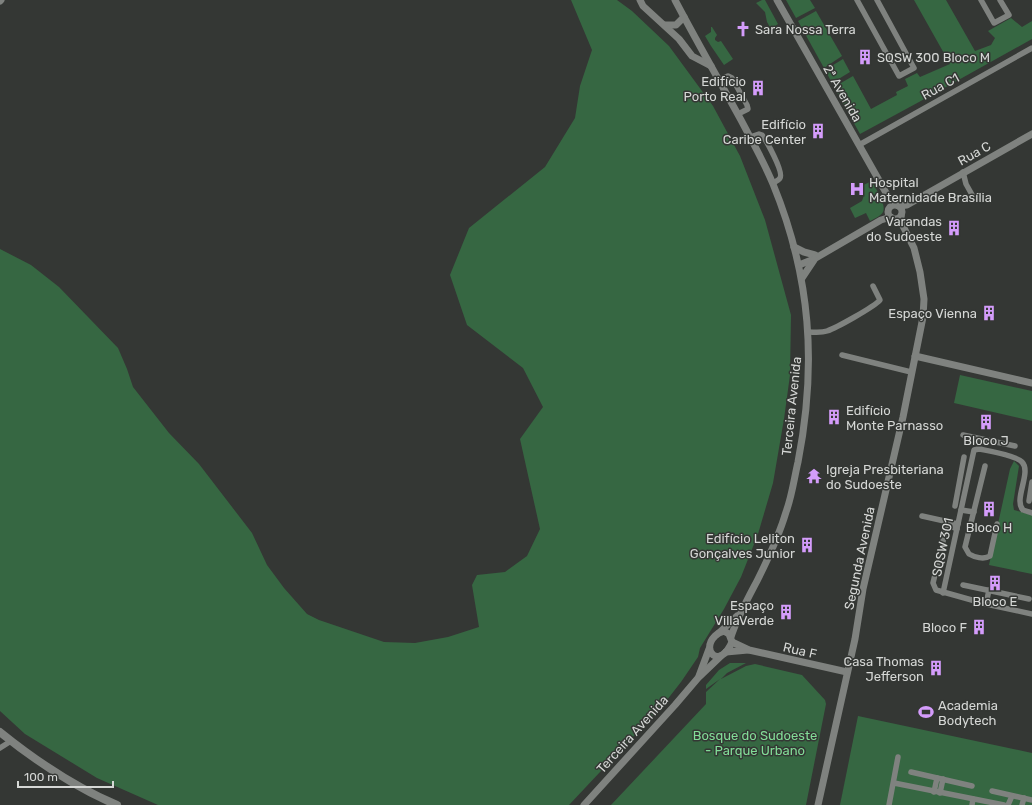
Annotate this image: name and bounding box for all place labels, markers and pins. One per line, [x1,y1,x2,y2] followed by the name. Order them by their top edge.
[734,20,752,38] church icon: Sara Nossa Terra
[755,22,856,37] place label: Sara Nossa Terra
[856,48,874,66] building icon: SQSW 300 Bloco M
[877,50,990,65] place label: SQSW 300 Bloco M
[684,74,746,104] place label: Edifício Porto Real
[749,79,767,97] building icon: Edifício Porto Real
[723,117,806,147] place label: Edifício Caribe Center
[809,122,827,140] building icon: Edifício Caribe Center
[869,175,992,205] place label: Hospital Maternidade Brasília
[848,180,866,198] hospital icon: Hospital Maternidade Brasília
[866,214,942,244] place label: Varandas do Sudoeste
[945,219,963,237] building icon: Varandas do Sudoeste
[980,304,998,322] building icon: Espaço Vienna
[888,306,977,321] place label: Espaço Vienna
[846,403,943,433] place label: Edifício Monte Parnasso
[825,408,843,426] building icon: Edifício Monte Parnasso
[977,413,995,431] building icon: Bloco J
[963,433,1009,448] place label: Bloco J
[826,462,944,492] place label: Igreja Presbiteriana do Sudoeste
[805,467,823,485] temple icon: Igreja Presbiteriana do Sudoeste
[980,500,998,518] building icon: Bloco H
[966,520,1012,535] place label: Bloco H
[690,531,795,561] place label: Edifício Leliton Gonçalves Junior
[798,536,816,554] building icon: Edifício Leliton Gonçalves Junior
[986,574,1004,592] building icon: Bloco E
[972,594,1018,609] place label: Bloco E
[715,598,774,628] place label: Espaço VillaVerde
[777,603,795,621] building icon: Espaço VillaVerde
[970,618,988,636] building icon: Bloco F
[922,620,967,635] place label: Bloco F
[843,654,924,684] place label: Casa Thomas Jefferson
[927,659,945,677] building icon: Casa Thomas Jefferson
[938,698,998,728] place label: Academia Bodytech
[917,703,935,721] sports icon: Academia Bodytech

